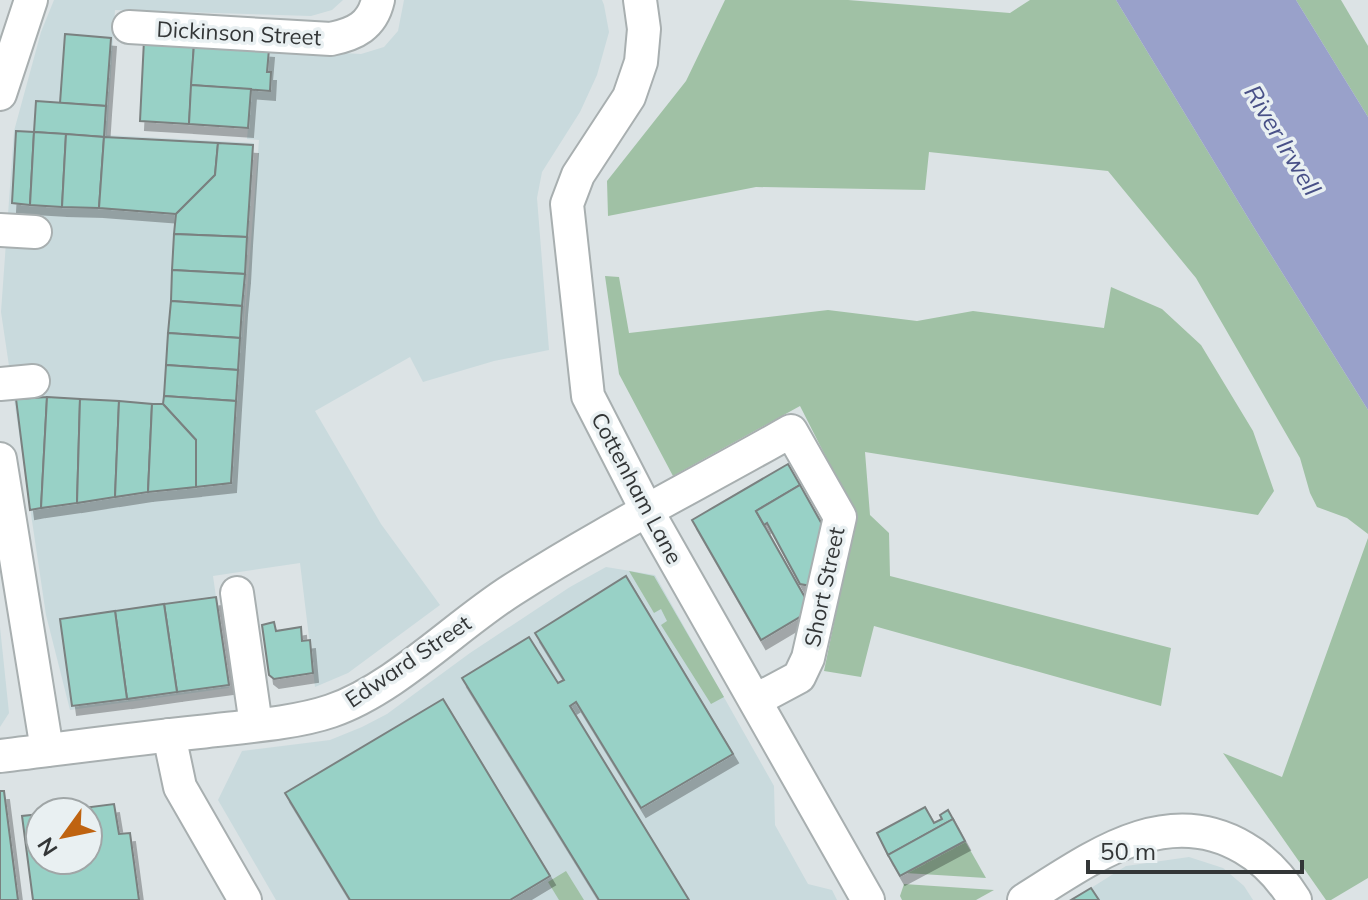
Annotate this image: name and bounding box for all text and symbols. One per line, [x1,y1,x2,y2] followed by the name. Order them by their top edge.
[156,15,322,51] street label: Dickinson Street
[1238,79,1328,201] water label: River Irwell
[585,407,689,569] street label: Cottenham Lane
[798,524,850,650] street label: Short Street
[340,608,476,713] street label: Edward Street
[24,796,104,876] north arrow
[1088,824,1302,874] scale bar
[31,832,63,861] text: N
[1100,836,1156,866] text: 50 m

